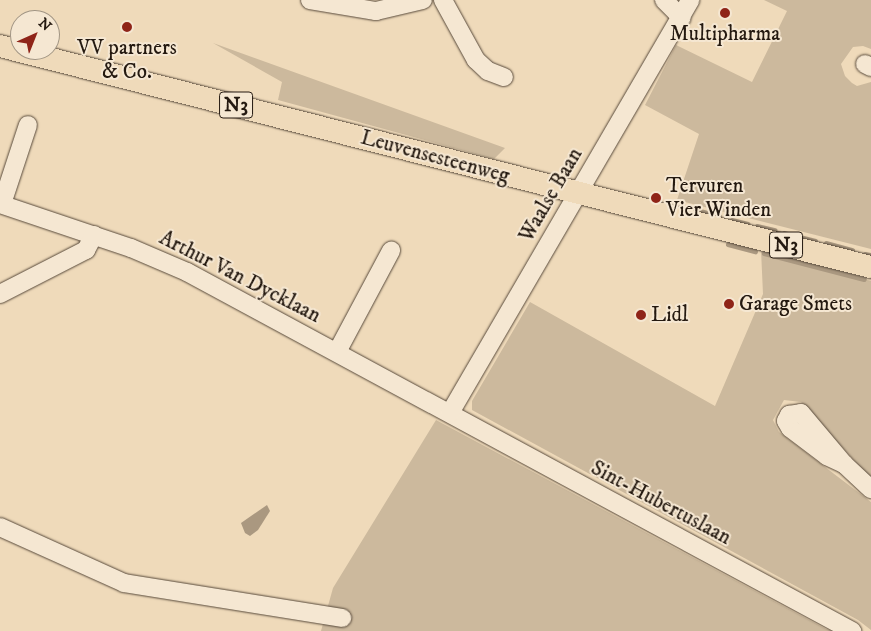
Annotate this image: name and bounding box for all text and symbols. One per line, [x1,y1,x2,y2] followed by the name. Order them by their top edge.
[719,7,731,19] marker: Multipharma
[10,10,60,60] north arrow
[34,14,55,35] text: N
[121,21,133,33] marker: VV partners & Co.
[670,21,780,47] place label: Multipharma
[77,35,177,85] place label: VV partners & Co.
[218,88,254,122] road number: N3
[358,125,512,189] street label: Leuvensesteenweg
[514,143,588,247] street label: Waalse Baan
[666,173,771,223] place label: Tervuren Vier Winden
[650,192,662,204] marker: Tervuren Vier Winden
[155,225,325,329] street label: Arthur Van Dycklaan
[768,228,804,262] road number: N3
[739,291,852,317] place label: Garage Smets
[723,298,735,310] marker: Garage Smets
[651,302,688,328] place label: Lidl
[635,309,647,321] marker: Lidl
[587,455,735,551] street label: Sint-Hubertuslaan

